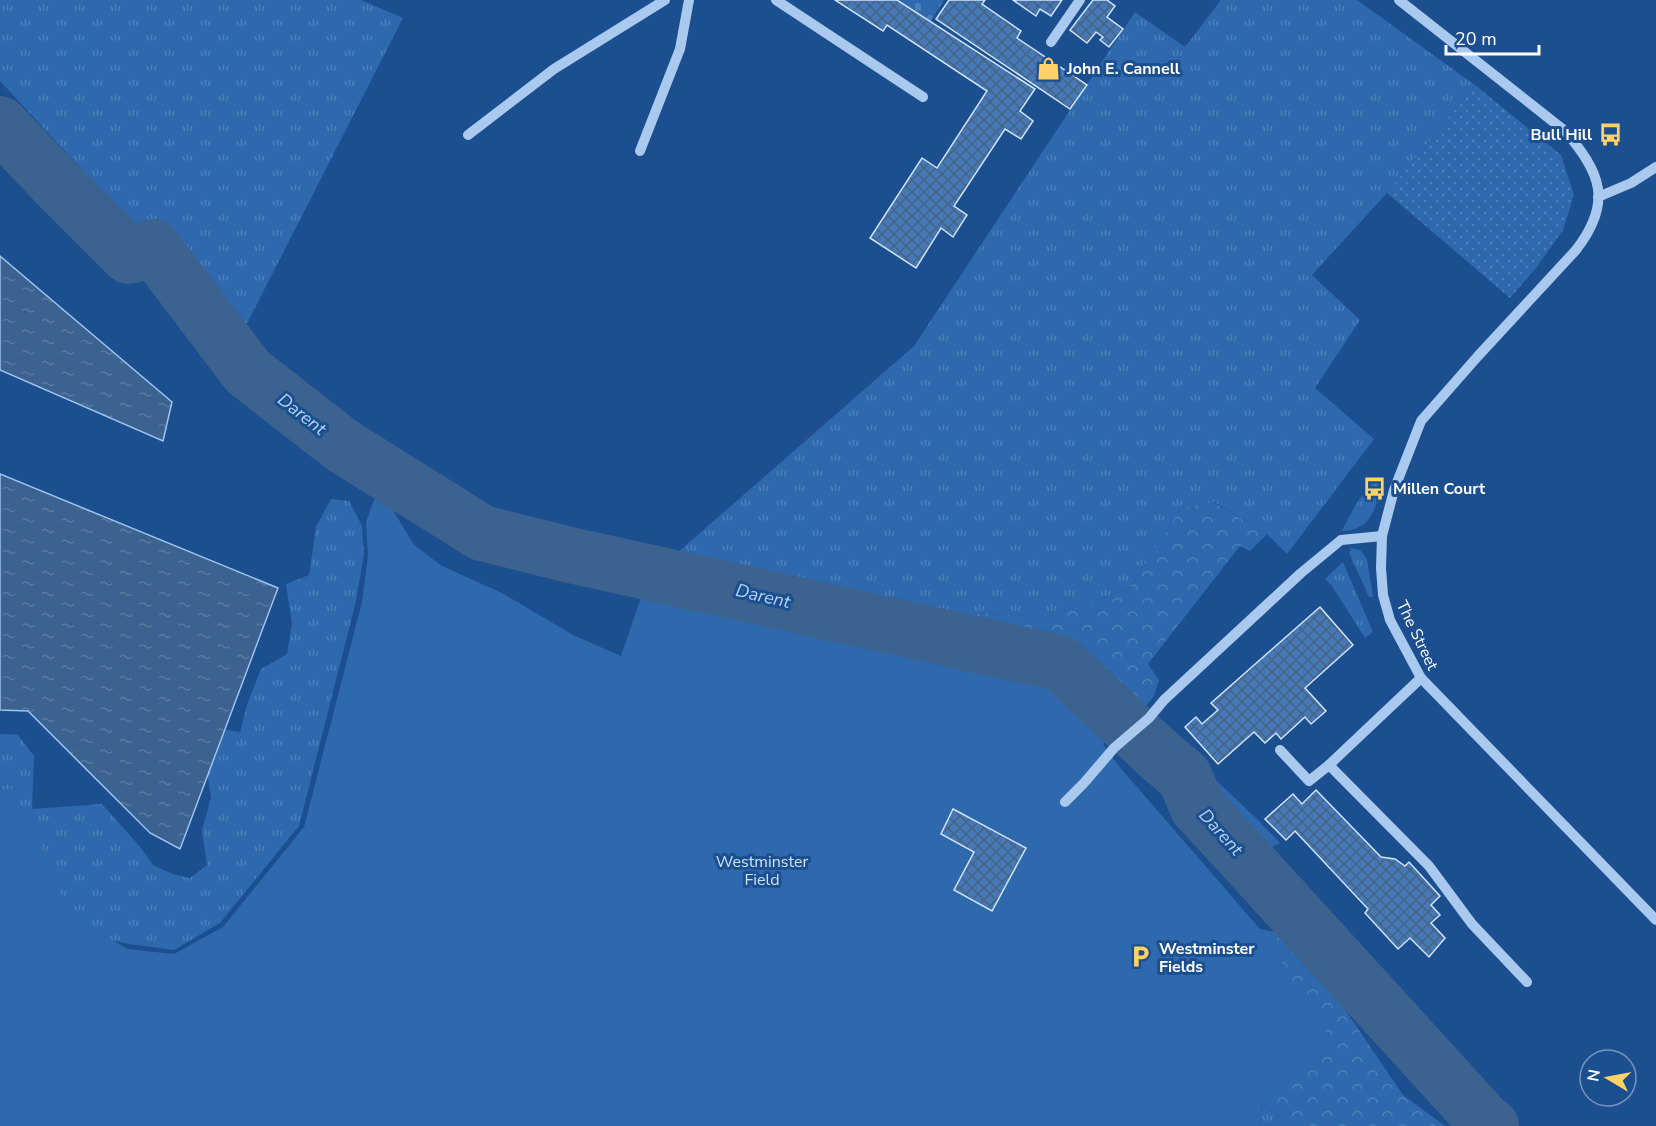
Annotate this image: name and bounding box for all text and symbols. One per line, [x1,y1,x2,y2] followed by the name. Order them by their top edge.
[1446,18,1539,56] scale bar
[1455,27,1497,51] text: 20 m
[1036,55,1062,81] shop icon: John E. Cannell
[1066,58,1180,80] place label: John E. Cannell
[1597,121,1623,147] bus stop icon: Bull Hill
[1531,124,1592,146] place label: Bull Hill
[273,388,332,441] water label: Darent
[1362,475,1388,501] bus stop icon: Millen Court
[1393,478,1486,500] place label: Millen Court
[733,578,793,614] water label: Darent
[1391,597,1444,674] street label: The Street
[1194,803,1249,861] water label: Darent
[716,851,808,891] park label: Westminster Field
[1159,938,1255,978] place label: Westminster Fields
[1128,944,1154,970] parking icon: Westminster Fields
[1578,1048,1638,1108] north arrow
[1582,1068,1606,1083] text: N

